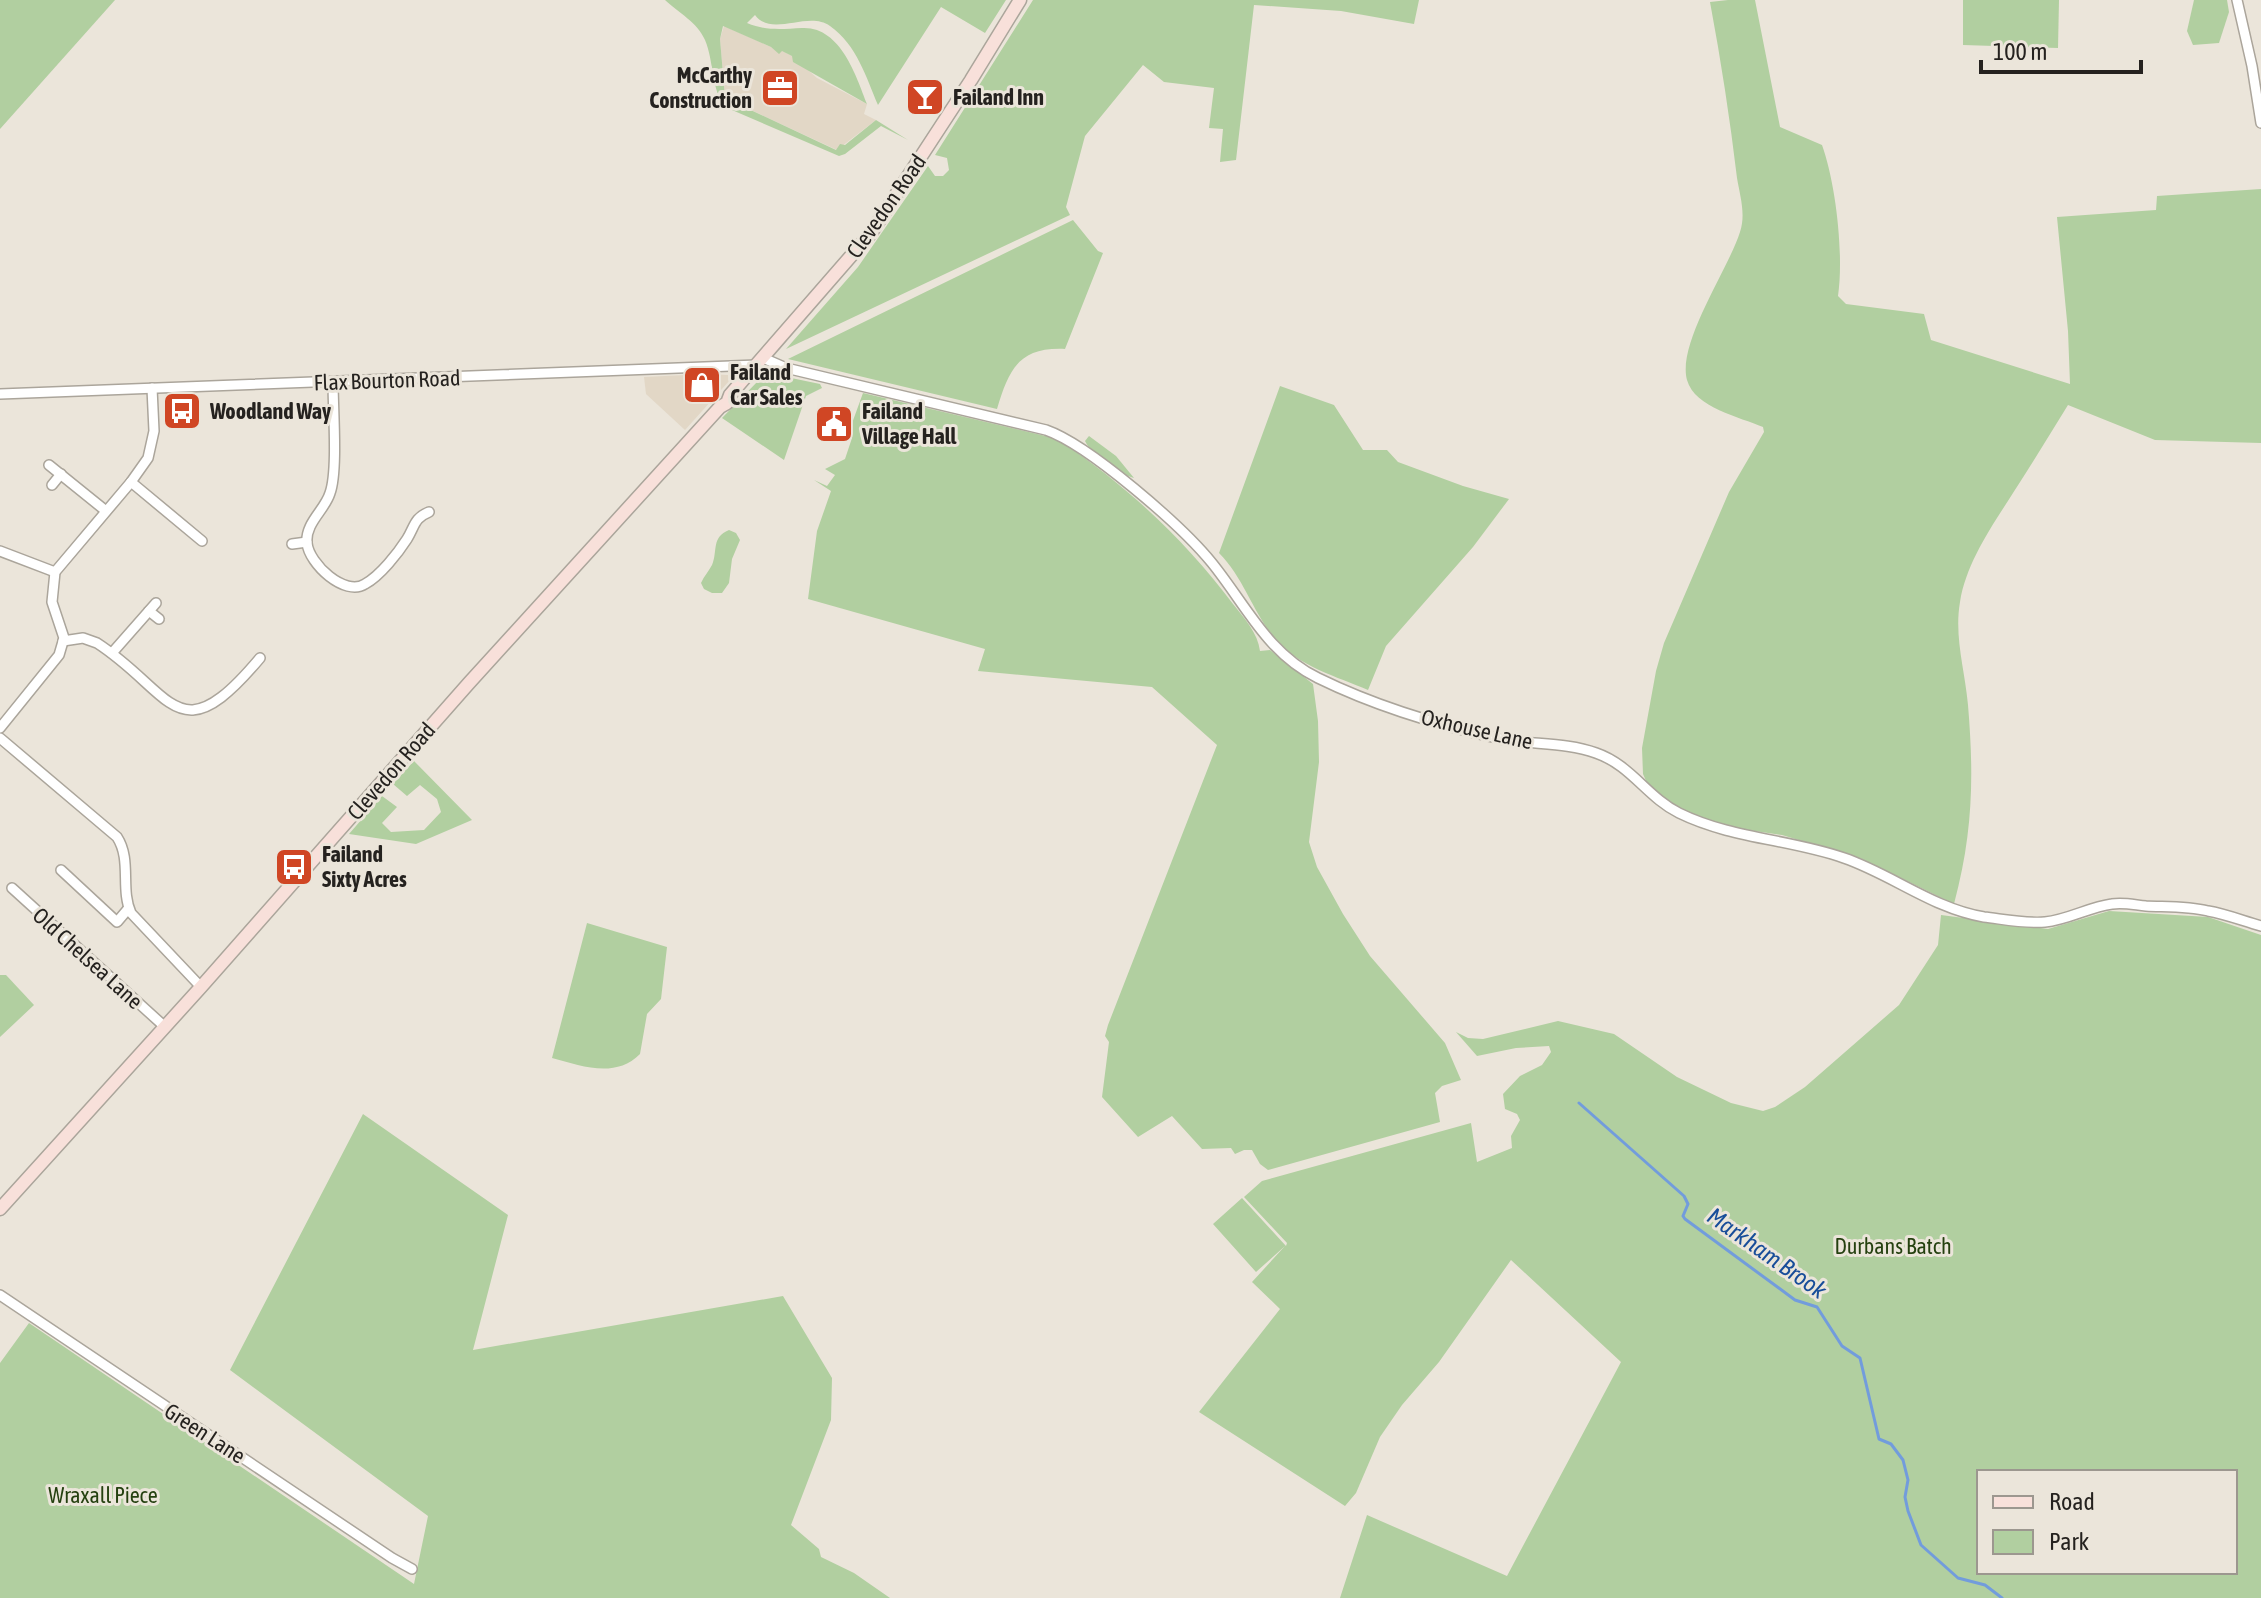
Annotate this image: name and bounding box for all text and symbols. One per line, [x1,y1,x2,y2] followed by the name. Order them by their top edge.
[1981,24,2141,74] scale bar
[1993,38,2047,65] text: 100 m
[649,62,752,113] place label: McCarthy Construction
[759,67,801,109] office icon: McCarthy Construction
[904,76,946,118] bar icon: Failand Inn
[953,84,1044,110] place label: Failand Inn
[841,149,931,263] street label: Clevedon Road
[730,359,803,410] place label: Failand Car Sales
[313,364,461,396] street label: Flax Bourton Road
[681,364,723,406] shop icon: Failand Car Sales
[161,390,203,432] bus stop icon: Woodland Way
[209,398,331,424] place label: Woodland Way
[861,398,958,449] place label: Failand Village Hall
[813,403,855,445] public building icon: Failand Village Hall
[1419,704,1535,754] street label: Oxhouse Lane
[342,717,440,825] street label: Clevedon Road
[322,841,407,892] place label: Failand Sixty Acres
[273,846,315,888] bus stop icon: Failand Sixty Acres
[28,902,148,1014] street label: Old Chelsea Lane
[1702,1202,1832,1304] water label: Markham Brook
[1834,1233,1952,1259] park label: Durbans Batch
[160,1397,250,1469] street label: Green Lane
[1977,1470,2237,1574] legend
[48,1482,158,1508] park label: Wraxall Piece
[2049,1488,2095,1515] text: Road
[2049,1528,2090,1555] text: Park

